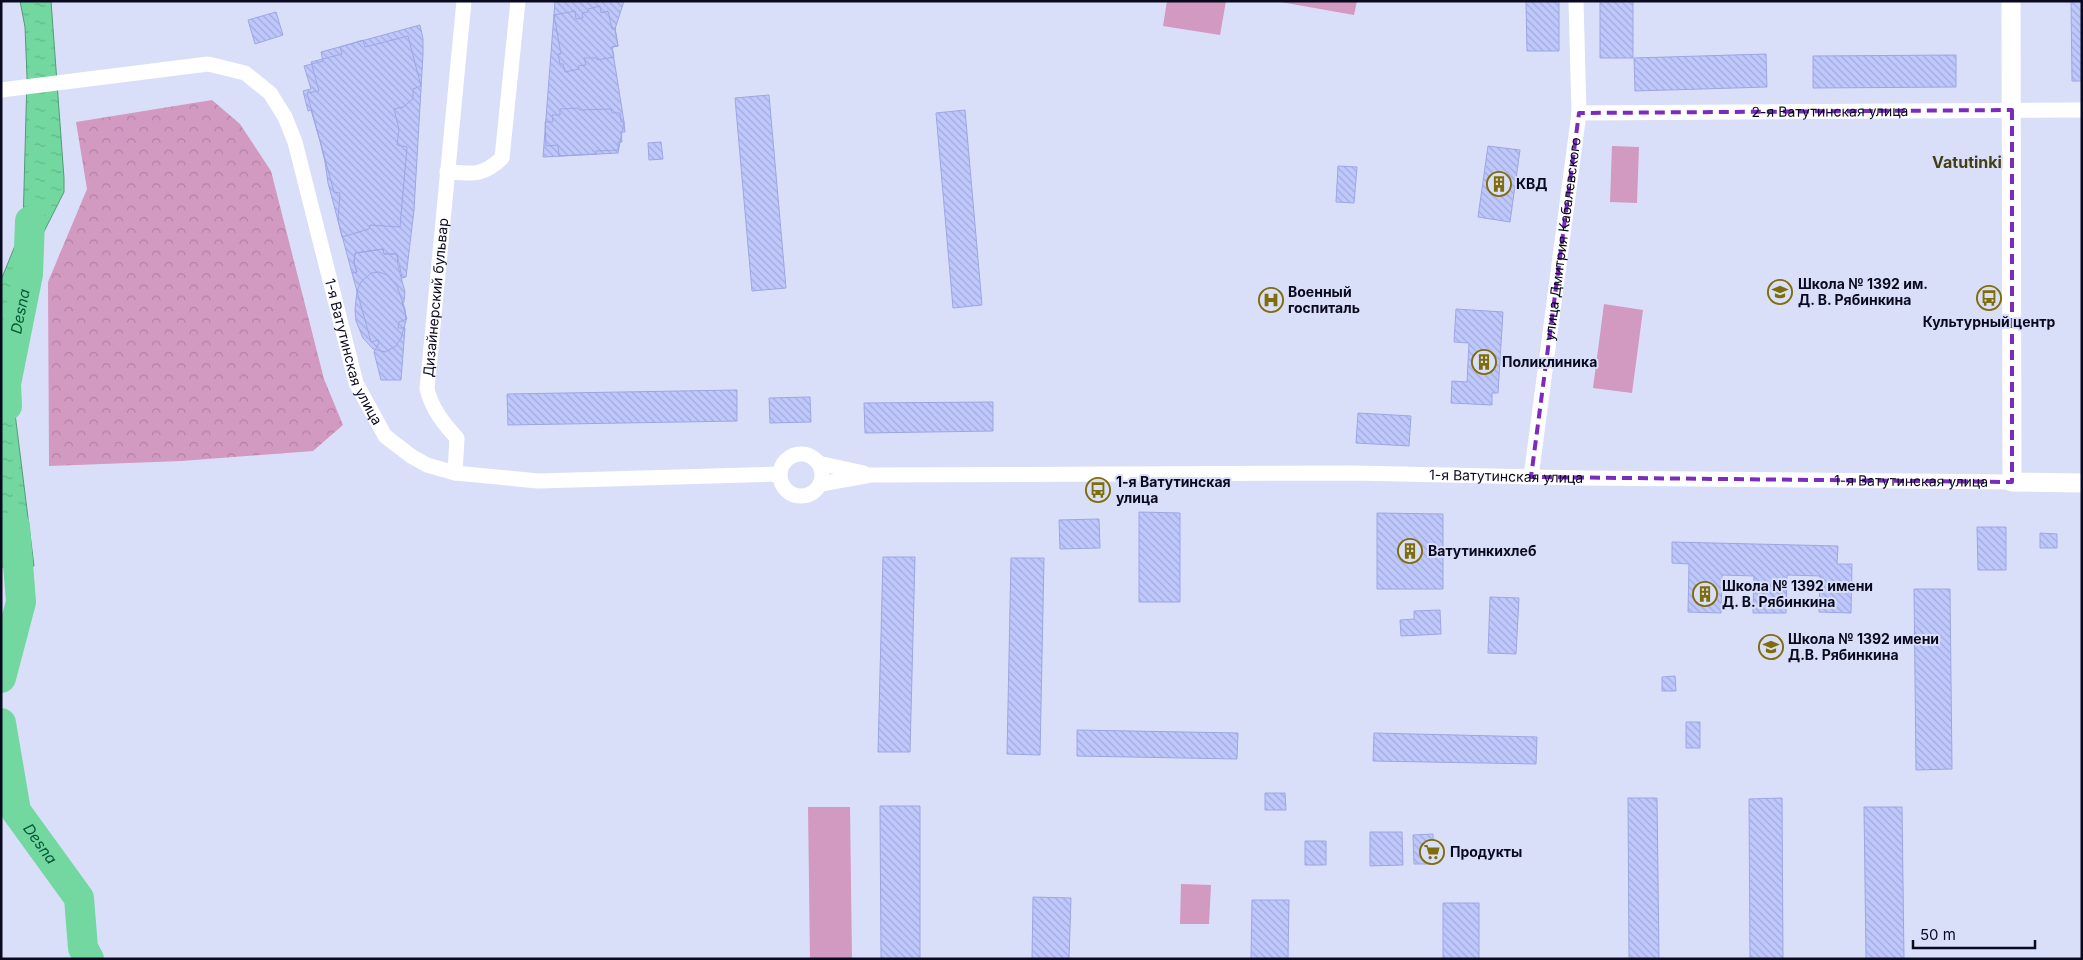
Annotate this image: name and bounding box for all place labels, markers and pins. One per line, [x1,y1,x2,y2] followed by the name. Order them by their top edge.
[1486,171,1512,197] building icon: КВД
[1516,175,1548,192] place label: КВД
[1798,275,1928,308] place label: Школа № 1392 им. Д. В. Рябинкина
[1767,279,1793,305] school or university icon: Школа № 1392 им. Д. В. Рябинкина
[1288,283,1360,316] place label: Военный госпиталь
[1976,285,2002,311] bus stop icon: Культурный центр
[1258,287,1284,313] hospital icon: Военный госпиталь
[1923,313,2055,330] place label: Культурный центр
[1471,349,1497,375] building icon: Поликлиника
[1502,353,1597,370] place label: Поликлиника
[1116,473,1231,506] place label: 1-я Ватутинская улица
[1085,477,1111,503] bus stop icon: 1-я Ватутинская улица
[1397,538,1423,564] building icon: Ватутинкихлеб
[1428,542,1536,559] place label: Ватутинкихлеб
[1722,577,1873,610] place label: Школа № 1392 имени Д. В. Рябинкина
[1692,581,1718,607] building icon: Школа № 1392 имени Д. В. Рябинкина
[1788,630,1939,663] place label: Школа № 1392 имени Д.В. Рябинкина
[1758,634,1784,660] school or university icon: Школа № 1392 имени Д.В. Рябинкина
[1419,839,1445,865] supermarket icon: Продукты
[1450,843,1522,860] place label: Продукты

